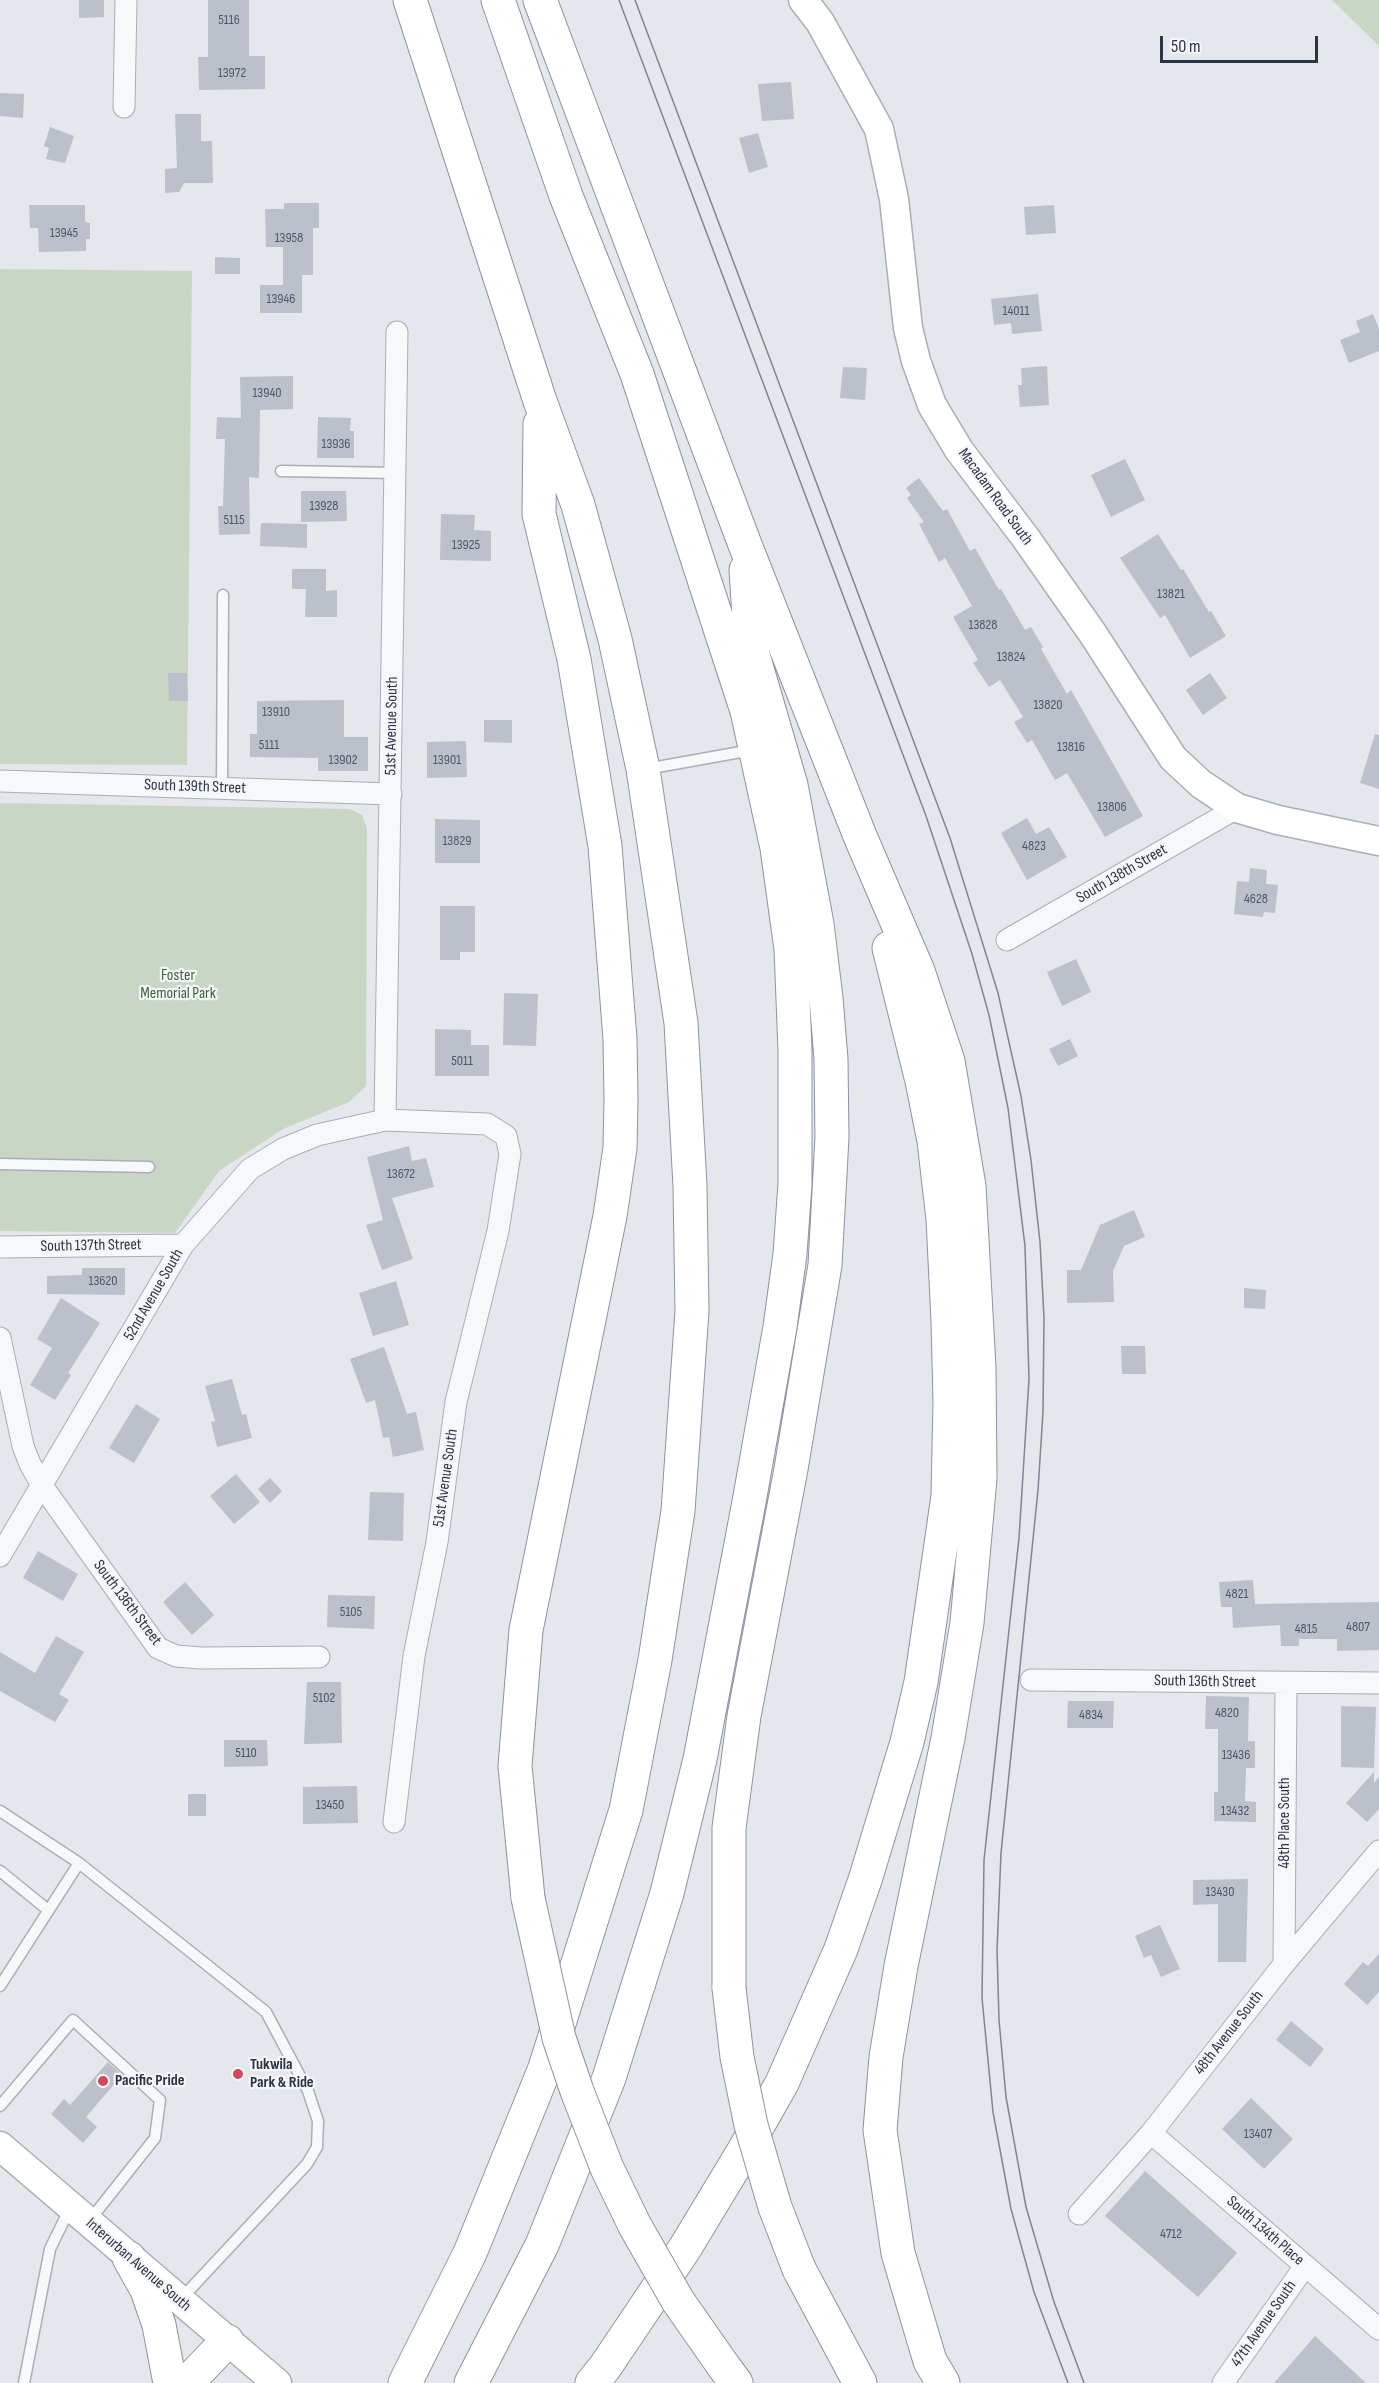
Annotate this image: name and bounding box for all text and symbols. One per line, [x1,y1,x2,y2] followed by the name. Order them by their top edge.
[218,12,240,28] house number: 5116
[1163,24,1320,62] scale bar
[1171,36,1201,57] text: 50 m
[218,65,246,81] house number: 13972
[50,225,78,241] house number: 13945
[275,230,303,246] house number: 13958
[267,291,295,307] house number: 13946
[1003,303,1029,319] house number: 14011
[252,385,282,401] house number: 13940
[322,436,350,452] house number: 13936
[954,445,1036,549] street label: Macadam Road South
[310,498,338,514] house number: 13928
[223,512,245,528] house number: 5115
[452,537,480,553] house number: 13925
[1157,586,1185,602] house number: 13821
[969,617,997,633] house number: 13828
[997,649,1025,665] house number: 13824
[382,676,402,776] street label: 51st Avenue South
[1033,697,1063,713] house number: 13820
[262,704,290,720] house number: 13910
[259,737,279,753] house number: 5111
[1057,739,1085,755] house number: 13816
[329,752,357,768] house number: 13902
[433,752,461,768] house number: 13901
[144,776,246,798] street label: South 139th Street
[1097,799,1127,815] house number: 13806
[442,833,472,849] house number: 13829
[1022,838,1046,854] house number: 4823
[1073,840,1171,908] street label: South 138th Street
[1244,891,1268,907] house number: 4628
[140,966,216,1004] park label: Foster Memorial Park
[451,1053,473,1069] house number: 5011
[387,1166,415,1182] house number: 13672
[40,1236,142,1256] street label: South 137th Street
[120,1246,188,1344] street label: 52nd Avenue South
[88,1273,118,1289] house number: 13620
[430,1428,462,1528] street label: 51st Avenue South
[89,1557,165,1649] street label: South 136th Street
[1226,1586,1248,1602] house number: 4821
[340,1604,362,1620] house number: 5105
[1346,1619,1370,1635] house number: 4807
[1295,1621,1317,1637] house number: 4815
[1154,1672,1256,1692] street label: South 136th Street
[313,1690,335,1706] house number: 5102
[1215,1705,1239,1721] house number: 4820
[1079,1707,1103,1723] house number: 4834
[235,1745,257,1761] house number: 5110
[1222,1747,1250,1763] house number: 13436
[1275,1777,1295,1869] street label: 48th Place South
[316,1797,344,1813] house number: 13450
[1221,1803,1249,1819] house number: 13432
[1206,1884,1234,1900] house number: 13430
[1190,1987,1268,2079] street label: 48th Avenue South
[250,2055,314,2093] place label: Tukwila Park & Ride
[231,2067,245,2081] marker: Tukwila Park & Ride
[115,2071,185,2091] place label: Pacific Pride
[96,2074,110,2088] marker: Pacific Pride
[1244,2126,1272,2142] house number: 13407
[1222,2192,1308,2270] street label: South 134th Place
[82,2214,194,2316] street label: Interurban Avenue South
[1160,2226,1182,2242] house number: 4712
[1227,2277,1301,2371] street label: 47th Avenue South

